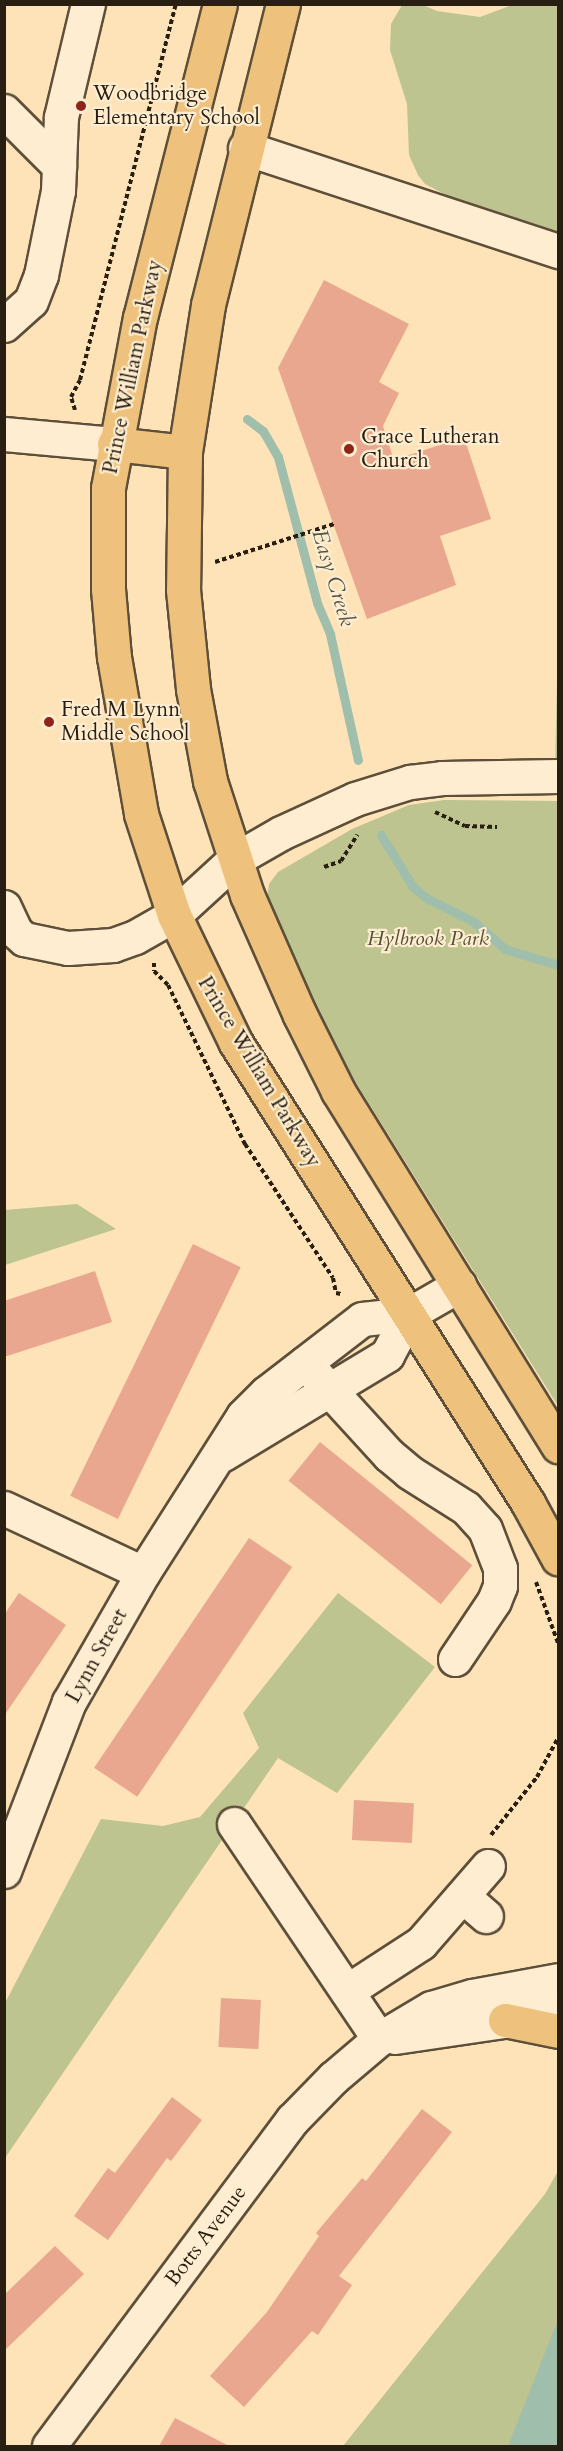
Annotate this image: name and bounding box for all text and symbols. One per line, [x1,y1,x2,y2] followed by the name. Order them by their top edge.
[93,81,260,131] place label: Woodbridge Elementary School
[74,99,88,113] marker: Woodbridge Elementary School
[98,258,168,476] street label: Prince William Parkway
[361,424,500,474] place label: Grace Lutheran Church
[342,442,356,456] marker: Grace Lutheran Church
[306,526,360,630] water label: Easy Creek
[61,697,189,747] place label: Fred M Lynn Middle School
[42,715,56,729] marker: Fred M Lynn Middle School
[367,926,489,952] park label: Hylbrook Park
[192,972,326,1172] street label: Prince William Parkway
[61,1604,133,1708] street label: Lynn Street
[160,2181,252,2291] street label: Botts Avenue

